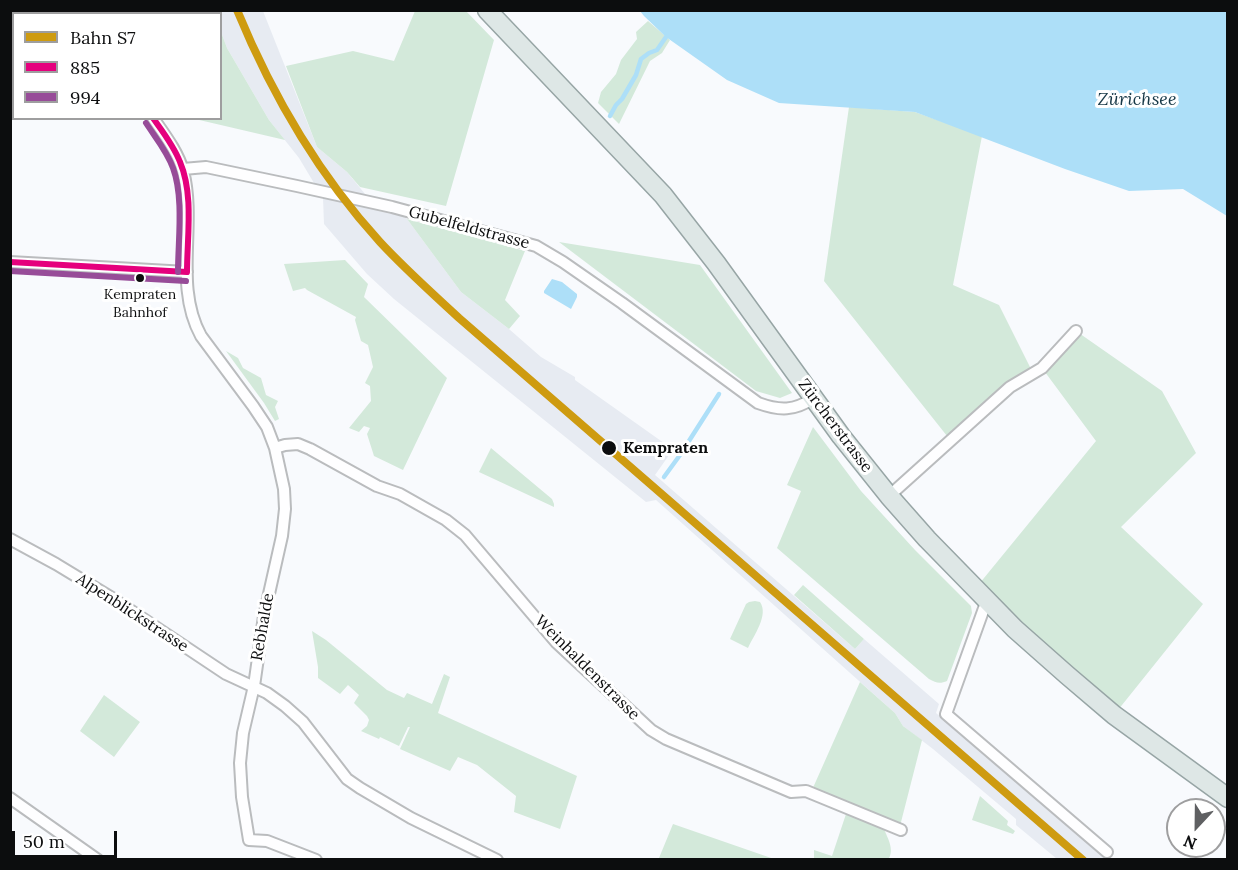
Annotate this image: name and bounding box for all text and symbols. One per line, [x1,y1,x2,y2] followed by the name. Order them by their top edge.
[12,12,222,120] legend
[70,26,135,49] text: Bahn S7
[70,56,100,79] text: 885
[70,86,101,109] text: 994
[1097,89,1177,111] water label: Zürichsee
[407,203,531,253] street label: Gubelfeldstrasse
[134,272,146,284] marker: Kempraten Bahnhof
[104,287,176,320] place label: Kempraten Bahnhof
[794,376,876,476] street label: Zürcherstrasse
[623,438,708,458] place label: Kempraten
[600,439,618,457] marker: Kempraten
[72,570,192,656] street label: Alpenblickstrasse
[248,592,278,662] street label: Rebhalde
[531,612,643,724] street label: Weinhaldenstrasse
[1166,798,1226,858] north arrow
[15,819,120,857] scale bar
[23,830,65,853] text: 50 m
[1181,831,1199,854] text: N

